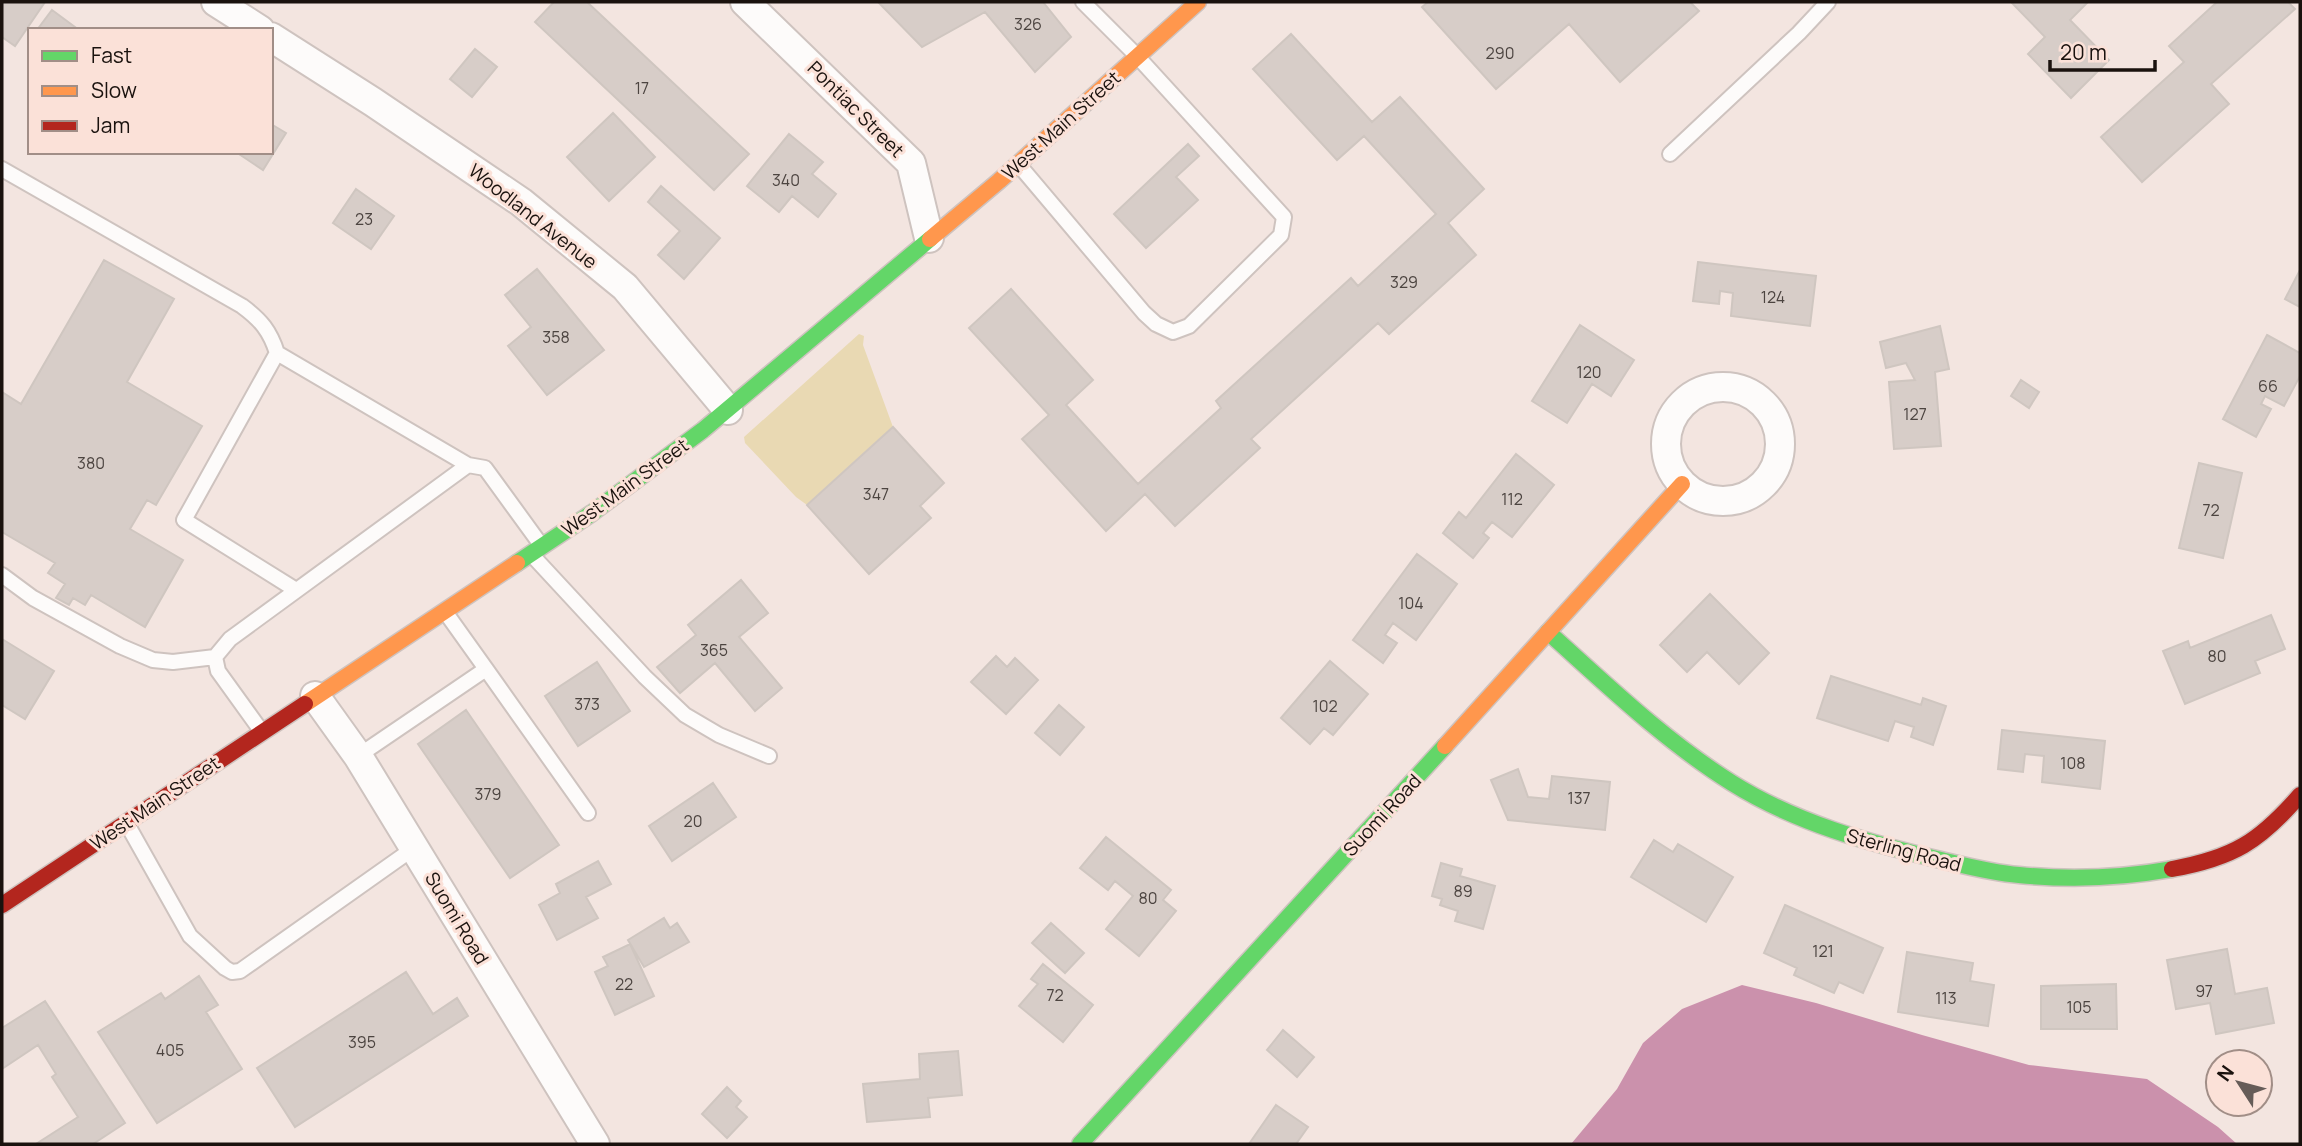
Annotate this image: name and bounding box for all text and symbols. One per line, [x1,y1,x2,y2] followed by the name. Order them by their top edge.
[1014,13,1042,35] house number: 326
[28,28,273,154] legend
[2050,28,2155,72] scale bar
[2060,38,2107,66] text: 20 m
[91,41,132,69] text: Fast
[1486,42,1514,64] house number: 290
[802,55,910,163] street label: Pontiac Street
[996,65,1126,185] street label: West Main Street
[91,76,137,104] text: Slow
[635,77,649,99] house number: 17
[91,111,130,139] text: Jam
[463,158,603,274] street label: Woodland Avenue
[772,169,800,191] house number: 340
[355,208,373,230] house number: 23
[1390,271,1418,293] house number: 329
[1761,286,1785,308] house number: 124
[542,326,570,348] house number: 358
[1576,361,1602,383] house number: 120
[2258,375,2278,397] house number: 66
[1903,403,1927,425] house number: 127
[556,432,694,542] street label: West Main Street
[77,452,105,474] house number: 380
[863,483,889,505] house number: 347
[1501,488,1523,510] house number: 112
[2202,499,2220,521] house number: 72
[1398,592,1424,614] house number: 104
[700,639,728,661] house number: 365
[2207,645,2227,667] house number: 80
[574,693,600,715] house number: 373
[1312,695,1338,717] house number: 102
[85,750,225,856] street label: West Main Street
[2060,752,2086,774] house number: 108
[1337,768,1427,862] street label: Suomi Road
[475,783,501,805] house number: 379
[1567,787,1591,809] house number: 137
[684,810,702,832] house number: 20
[1844,822,1964,878] street label: Sterling Road
[419,867,495,969] street label: Suomi Road
[1453,880,1473,902] house number: 89
[1138,887,1158,909] house number: 80
[1812,940,1834,962] house number: 121
[615,973,633,995] house number: 22
[2195,980,2213,1002] house number: 97
[1046,984,1064,1006] house number: 72
[1935,987,1957,1009] house number: 113
[2066,996,2092,1018] house number: 105
[348,1031,376,1053] house number: 395
[156,1039,184,1061] house number: 405
[2204,1048,2274,1118] north arrow
[2211,1060,2240,1086] text: N

